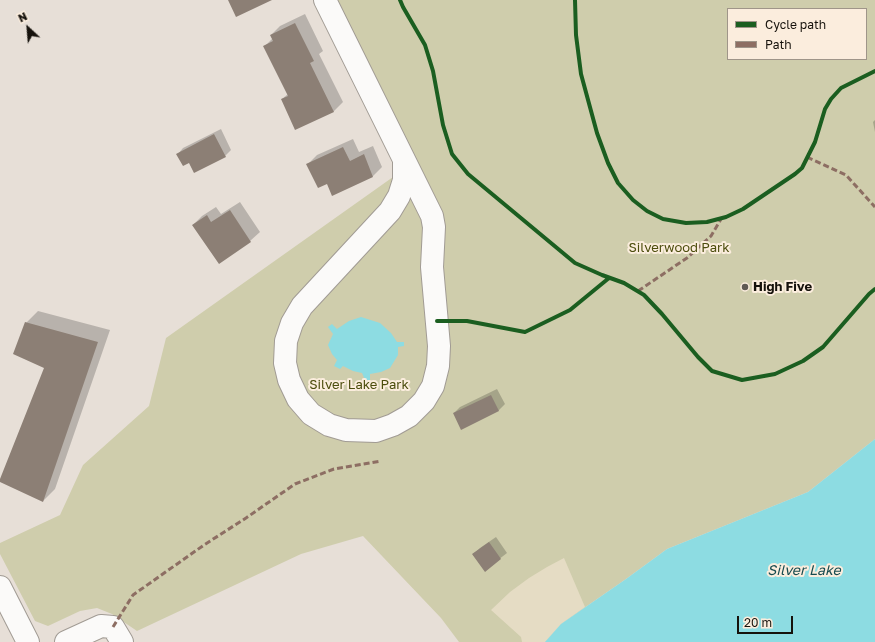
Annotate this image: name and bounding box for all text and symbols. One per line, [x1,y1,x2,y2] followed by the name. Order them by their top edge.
[8,8,48,48] north arrow
[727,8,867,60] legend
[16,9,29,24] text: N
[765,17,826,32] text: Cycle path
[765,37,792,52] text: Path
[629,240,729,256] park label: Silverwood Park
[753,279,812,295] place label: High Five
[740,282,750,292] marker: High Five
[309,377,409,393] park label: Silver Lake Park
[767,563,841,579] water label: Silver Lake
[739,608,795,634] scale bar
[744,615,772,630] text: 20 m

